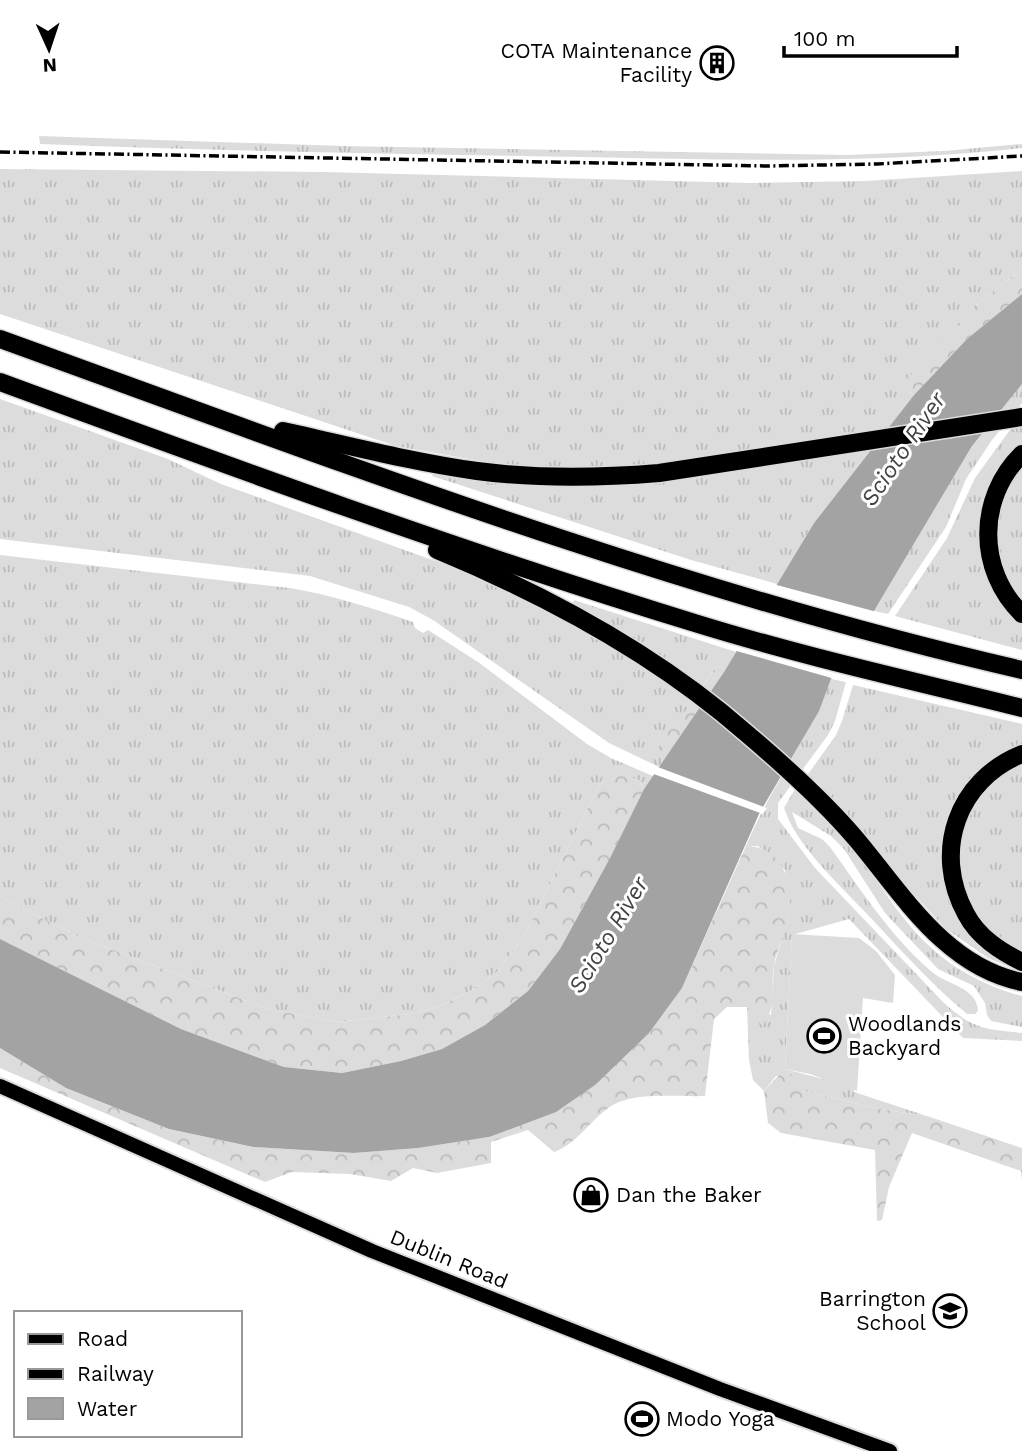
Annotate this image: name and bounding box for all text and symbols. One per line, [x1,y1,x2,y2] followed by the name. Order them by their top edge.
[14,14,84,84] north arrow
[784,14,957,58] scale bar
[794,26,856,51] text: 100 m
[501,38,692,87] place label: COTA Maintenance Facility
[698,44,736,82] building icon: COTA Maintenance Facility
[42,54,58,77] text: N
[856,386,952,511] water label: Scioto River
[563,871,654,998] water label: Scioto River
[848,1011,961,1060] place label: Woodlands Backyard
[805,1017,843,1055] sports icon: Woodlands Backyard
[572,1176,610,1214] shop icon: Dan the Baker
[616,1182,762,1207] place label: Dan the Baker
[387,1224,512,1293] street label: Dublin Road
[819,1286,927,1335] place label: Barrington School
[931,1292,969,1330] school or university icon: Barrington School
[14,1311,242,1437] legend
[77,1326,128,1351] text: Road
[77,1361,154,1386] text: Railway
[77,1396,138,1421] text: Water
[623,1400,661,1438] sports icon: Modo Yoga
[666,1406,775,1431] place label: Modo Yoga

